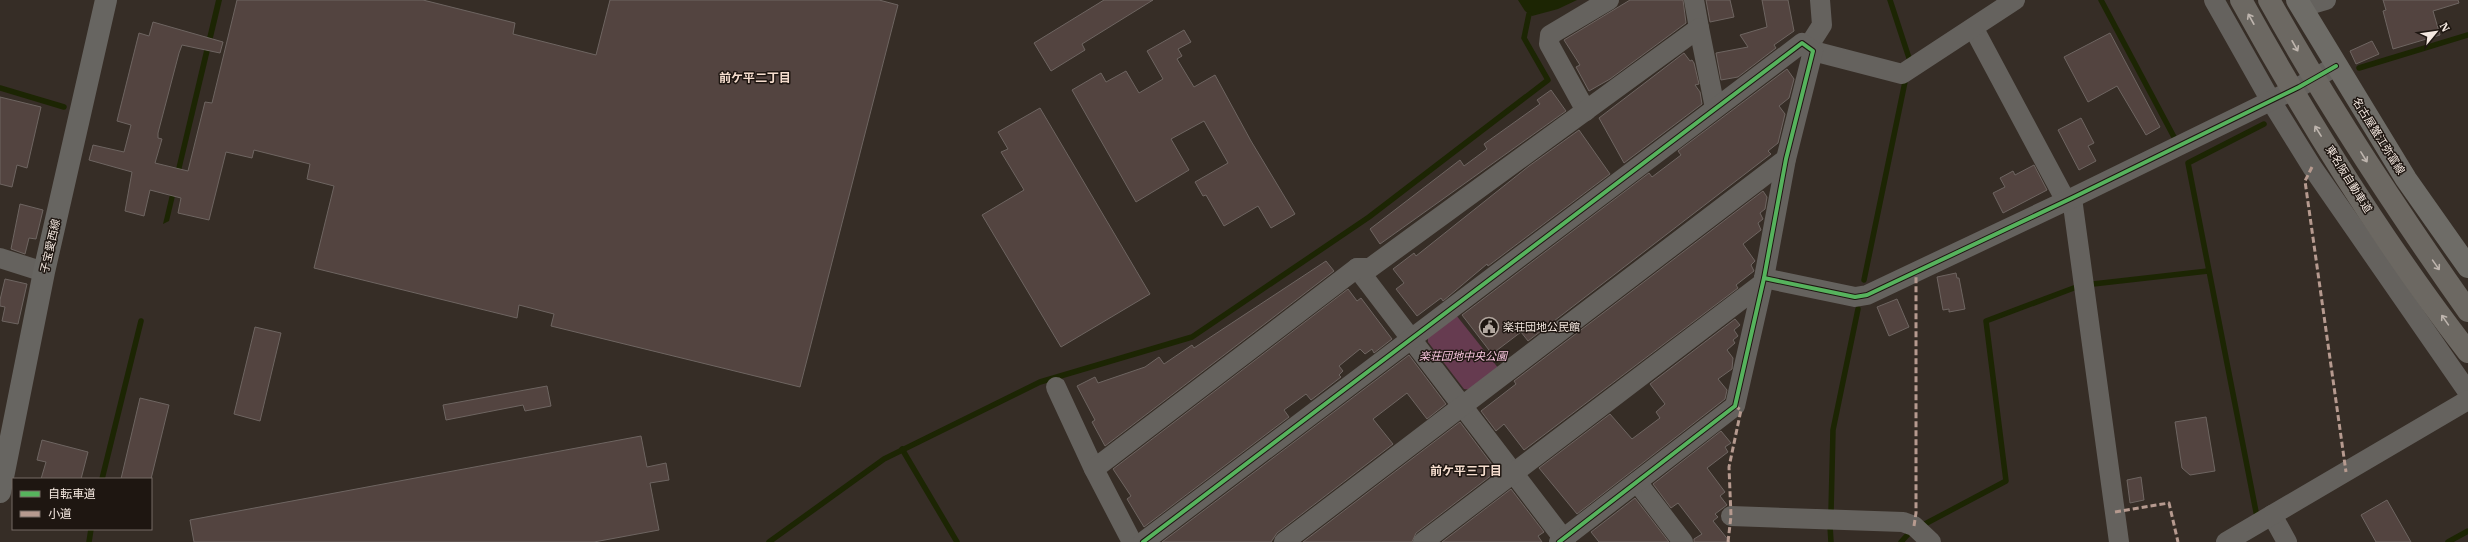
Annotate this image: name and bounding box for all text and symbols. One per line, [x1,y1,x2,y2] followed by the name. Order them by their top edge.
[2416,12,2456,52] north arrow
[2247,13,2255,25] one-way arrow
[2437,20,2453,35] text: N
[2292,40,2299,52] one-way arrow
[719,70,791,85] district label: 前ケ平二丁目
[2350,95,2408,177] street label: 名古屋蟹江弥富線
[2314,125,2322,137] one-way arrow
[2323,143,2375,215] street label: 東名阪自動車道
[2360,151,2368,163] one-way arrow
[37,218,63,274] street label: 子宝愛西線
[2432,259,2440,270] one-way arrow
[2441,315,2449,326] one-way arrow
[1478,316,1500,338] public building icon: 楽荘団地公民館
[1503,320,1580,334] place label: 楽荘団地公民館
[1419,349,1509,363] park label: 楽荘団地中央公園
[1430,463,1502,478] district label: 前ケ平三丁目
[12,478,152,530] legend
[48,486,96,501] text: 自転車道
[48,506,72,521] text: 小道

